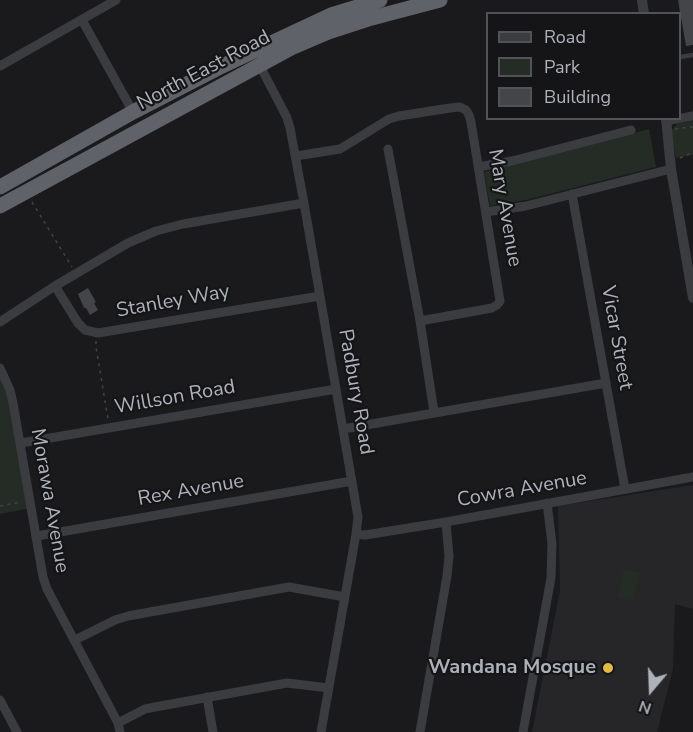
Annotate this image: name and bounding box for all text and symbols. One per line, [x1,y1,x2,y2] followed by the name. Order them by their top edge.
[486,12,681,120] legend
[544,25,586,49] text: Road
[133,26,275,116] street label: North East Road
[544,55,580,79] text: Park
[544,85,611,109] text: Building
[482,147,526,269] street label: Mary Avenue
[114,280,232,324] street label: Stanley Way
[595,284,637,392] street label: Vicar Street
[332,327,378,457] street label: Padbury Road
[113,376,237,420] street label: Willson Road
[24,427,74,575] street label: Morawa Avenue
[455,467,589,513] street label: Cowra Avenue
[136,470,246,512] street label: Rex Avenue
[428,656,596,680] place label: Wandana Mosque
[621,660,681,720] north arrow
[601,661,615,675] marker: Wandana Mosque
[636,695,654,719] text: N

